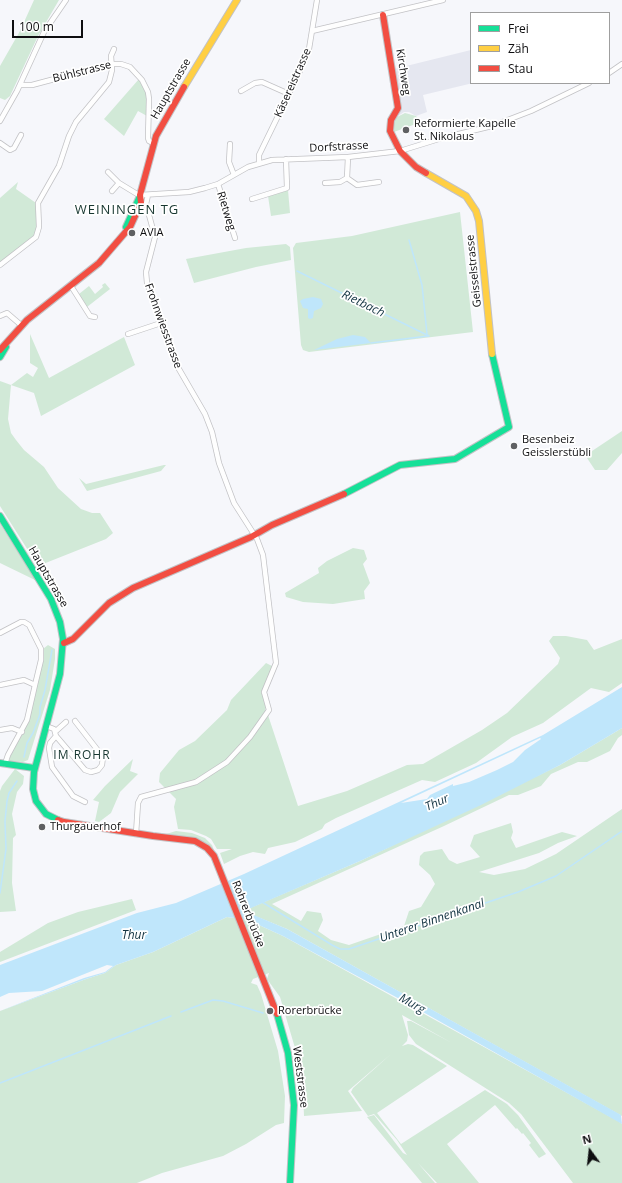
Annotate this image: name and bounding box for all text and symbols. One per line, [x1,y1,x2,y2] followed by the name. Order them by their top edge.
[14,12,85,38] scale bar
[470,12,610,84] legend
[19,18,54,35] text: 100 m
[508,20,529,37] text: Frei
[508,40,529,57] text: Zäh
[272,46,314,120] street label: Käsereistrasse
[393,48,413,96] street label: Kirchweg
[148,56,194,122] street label: Hauptstrasse
[51,58,113,86] street label: Bühlstrasse
[508,60,533,77] text: Stau
[414,117,516,143] place label: Reformierte Kapelle St. Nikolaus
[401,125,411,135] marker: Reformierte Kapelle St. Nikolaus
[309,139,369,155] street label: Dorfstrasse
[214,190,238,232] street label: Rietweg
[75,202,179,218] district label: WEININGEN TG
[140,226,164,240] place label: AVIA
[127,228,137,238] marker: AVIA
[464,234,484,308] street label: Geisselstrasse
[142,282,184,370] street label: Frohnwiesstrasse
[339,287,387,321] water label: Rietbach
[522,433,591,459] place label: Besenbeiz Geisslerstübli
[509,441,519,451] marker: Besenbeiz Geisslerstübli
[25,544,71,610] street label: Hauptstrasse
[53,749,111,763] district label: IM ROHR
[423,791,451,815] water label: Thur
[50,820,121,834] place label: Thurgauerhof
[37,822,47,832] marker: Thurgauerhof
[229,879,267,949] street label: Rohrerbrücke
[378,896,486,946] water label: Unterer Binnenkanal
[122,929,146,943] water label: Thur
[396,991,428,1017] water label: Murg
[278,1004,342,1018] place label: Rorerbrücke
[265,1006,275,1016] marker: Rorerbrücke
[290,1045,310,1109] street label: Weststrasse
[570,1131,610,1171] north arrow
[580,1131,593,1147] text: N

